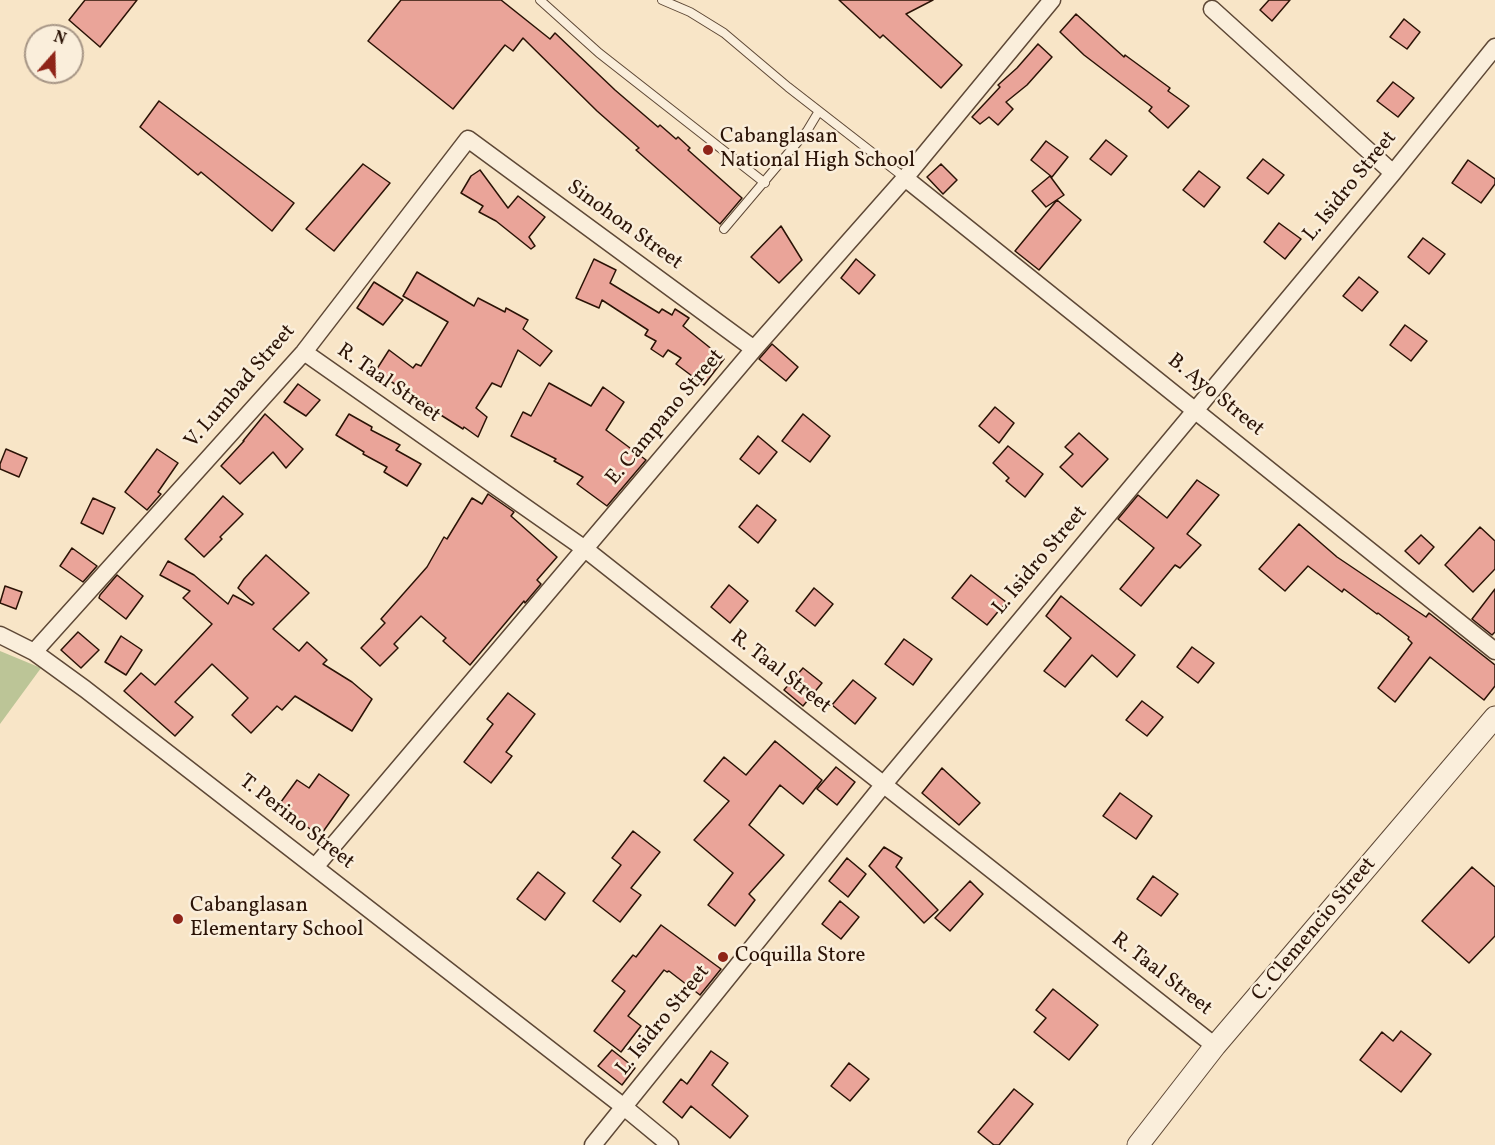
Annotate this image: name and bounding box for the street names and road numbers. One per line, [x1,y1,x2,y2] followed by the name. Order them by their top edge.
[1299,127,1403,247] street label: L. Isidro Street
[561,176,687,276] street label: Sinohon Street
[180,320,302,454] street label: V. Lumbad Street
[331,339,445,429] street label: R. Taal Street
[602,345,730,491] street label: E. Campano Street
[1161,349,1269,443] street label: B. Ayo Street
[988,501,1094,621] street label: L. Isidro Street
[725,626,835,720] street label: R. Taal Street
[233,770,359,876] street label: T. Perino Street
[1247,853,1383,1007] street label: C. Clemencio Street
[1106,928,1216,1022] street label: R. Taal Street
[612,961,716,1081] street label: L. Isidro Street

